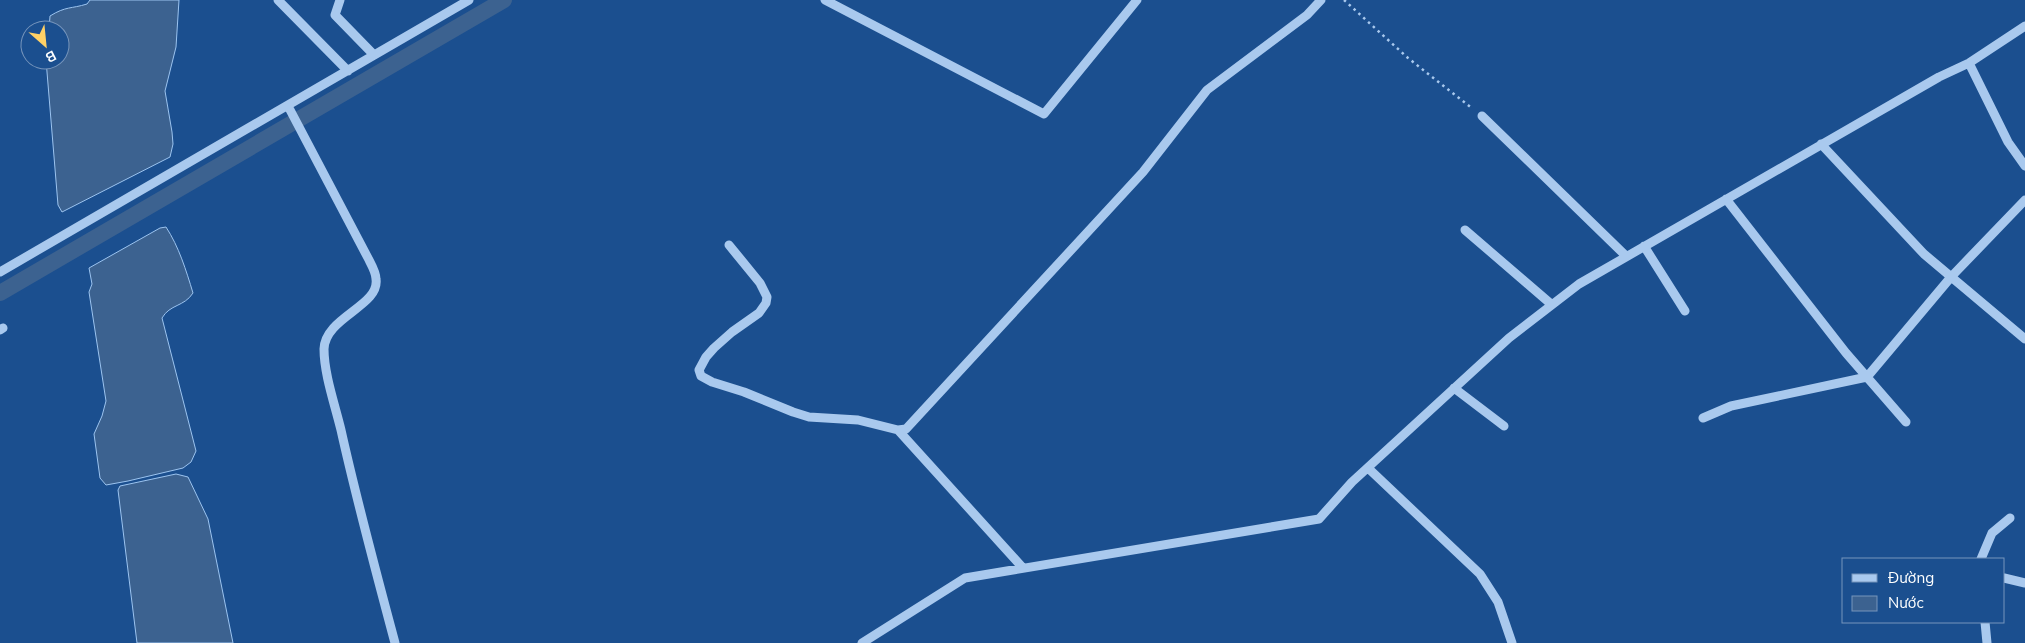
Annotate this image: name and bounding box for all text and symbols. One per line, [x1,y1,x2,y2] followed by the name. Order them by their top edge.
[20,20,70,70] north arrow
[42,46,59,67] text: B
[1842,558,2005,623] legend
[1888,568,1934,587] text: Đường
[1888,593,1924,612] text: Nước

